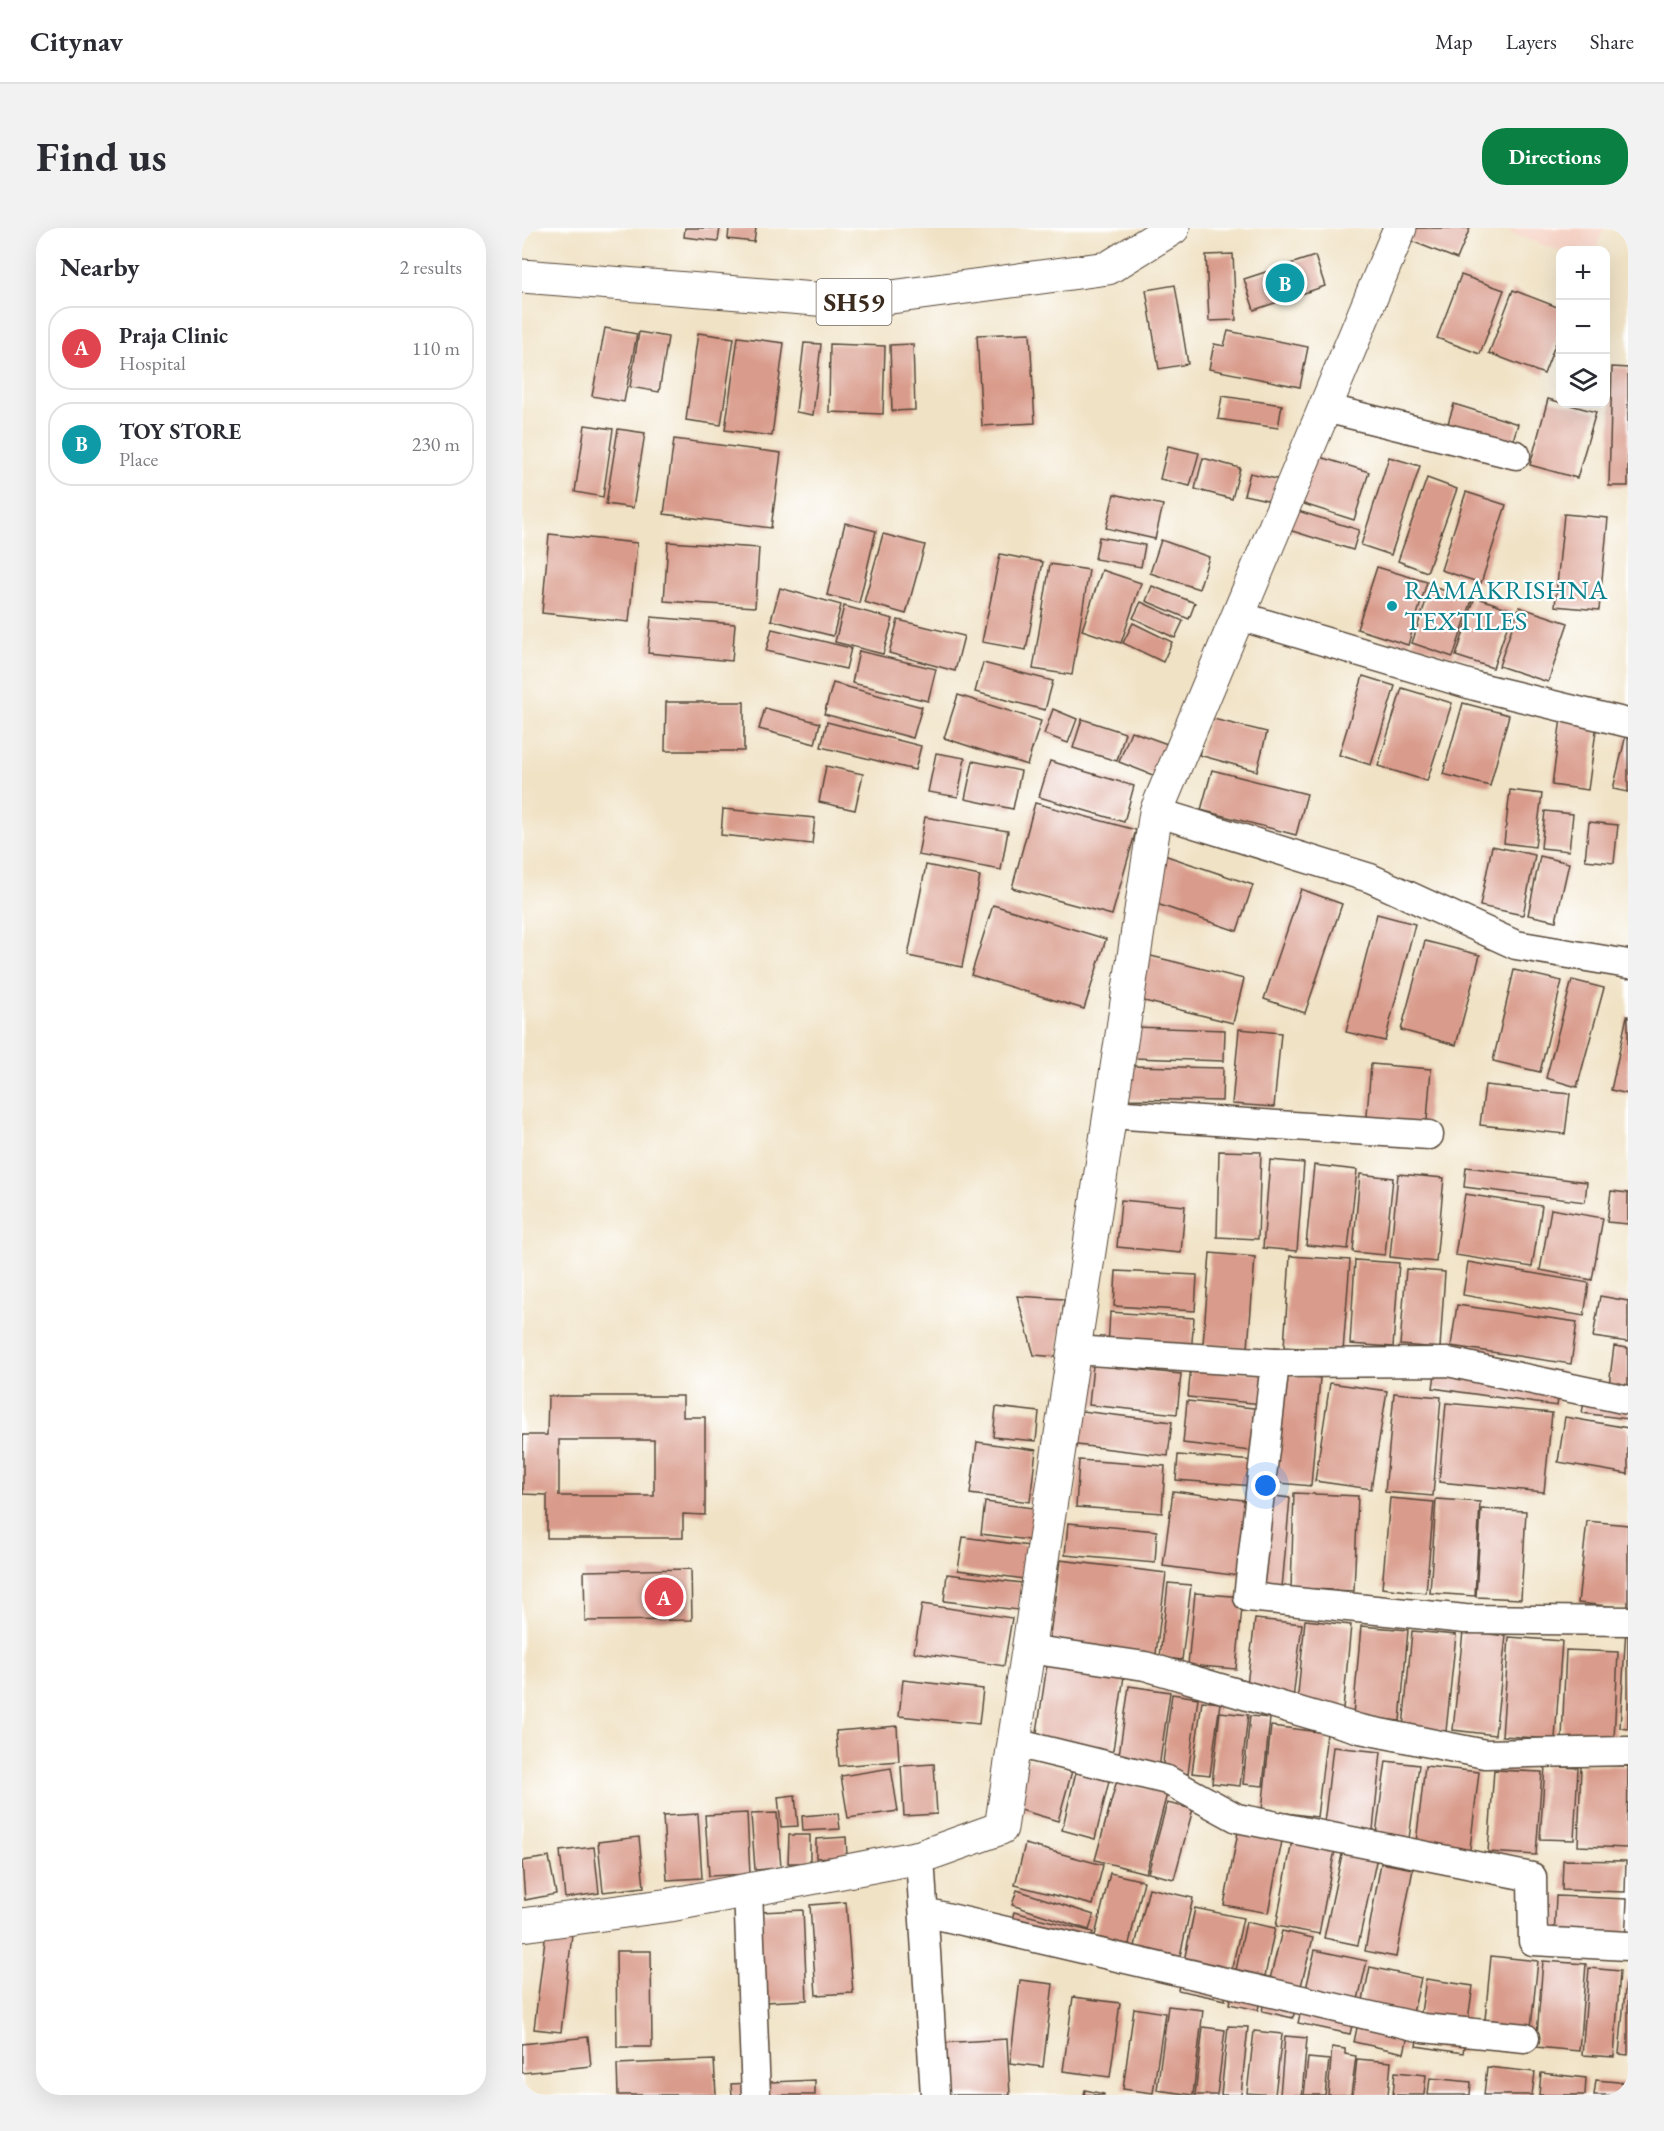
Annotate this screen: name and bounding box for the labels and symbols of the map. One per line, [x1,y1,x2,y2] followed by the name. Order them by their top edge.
[1266,260,1305,306] pin: B
[816,279,892,325] road number: SH59
[1404,572,1608,638] place label: RAMAKRISHNA TEXTILES
[1385,599,1399,613] marker: RAMAKRISHNA TEXTILES
[1251,1471,1280,1500] your location
[644,1574,684,1620] pin: A

